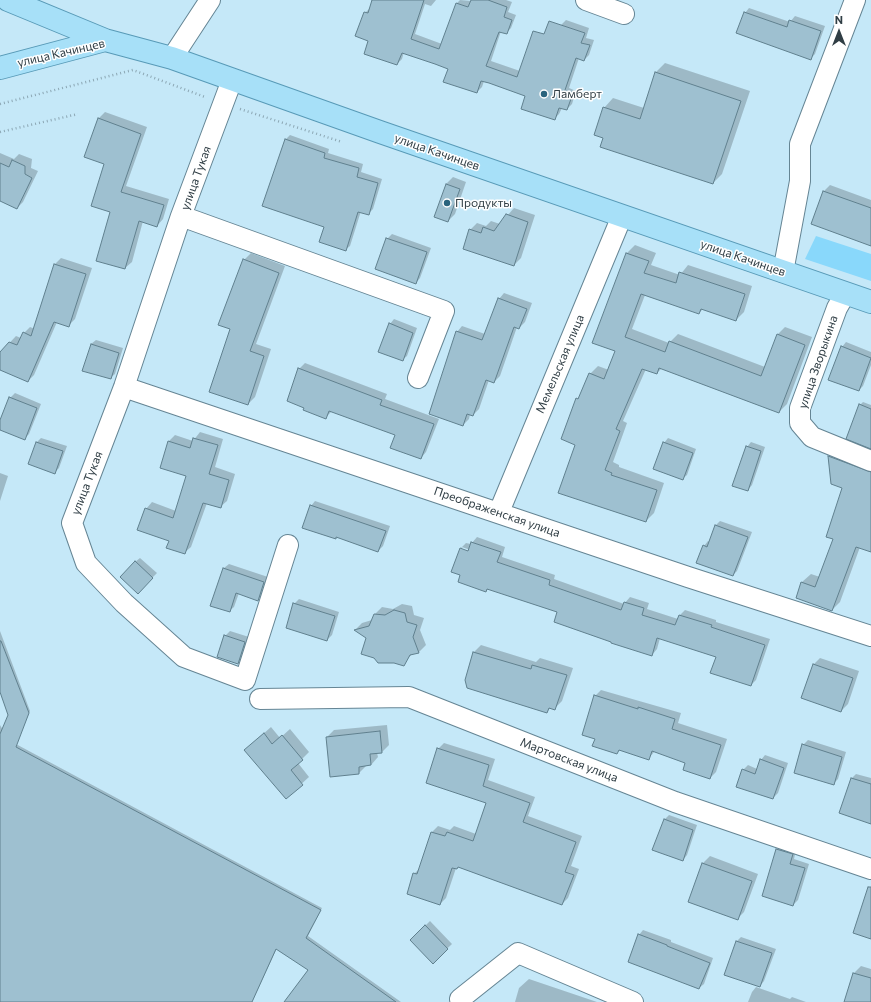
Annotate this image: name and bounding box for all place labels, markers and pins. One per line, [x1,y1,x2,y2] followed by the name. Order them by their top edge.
[552,87,602,101] place label: Ламберт
[539,89,549,99] marker: Ламберт
[455,196,512,210] place label: Продукты
[442,198,452,208] marker: Продукты

